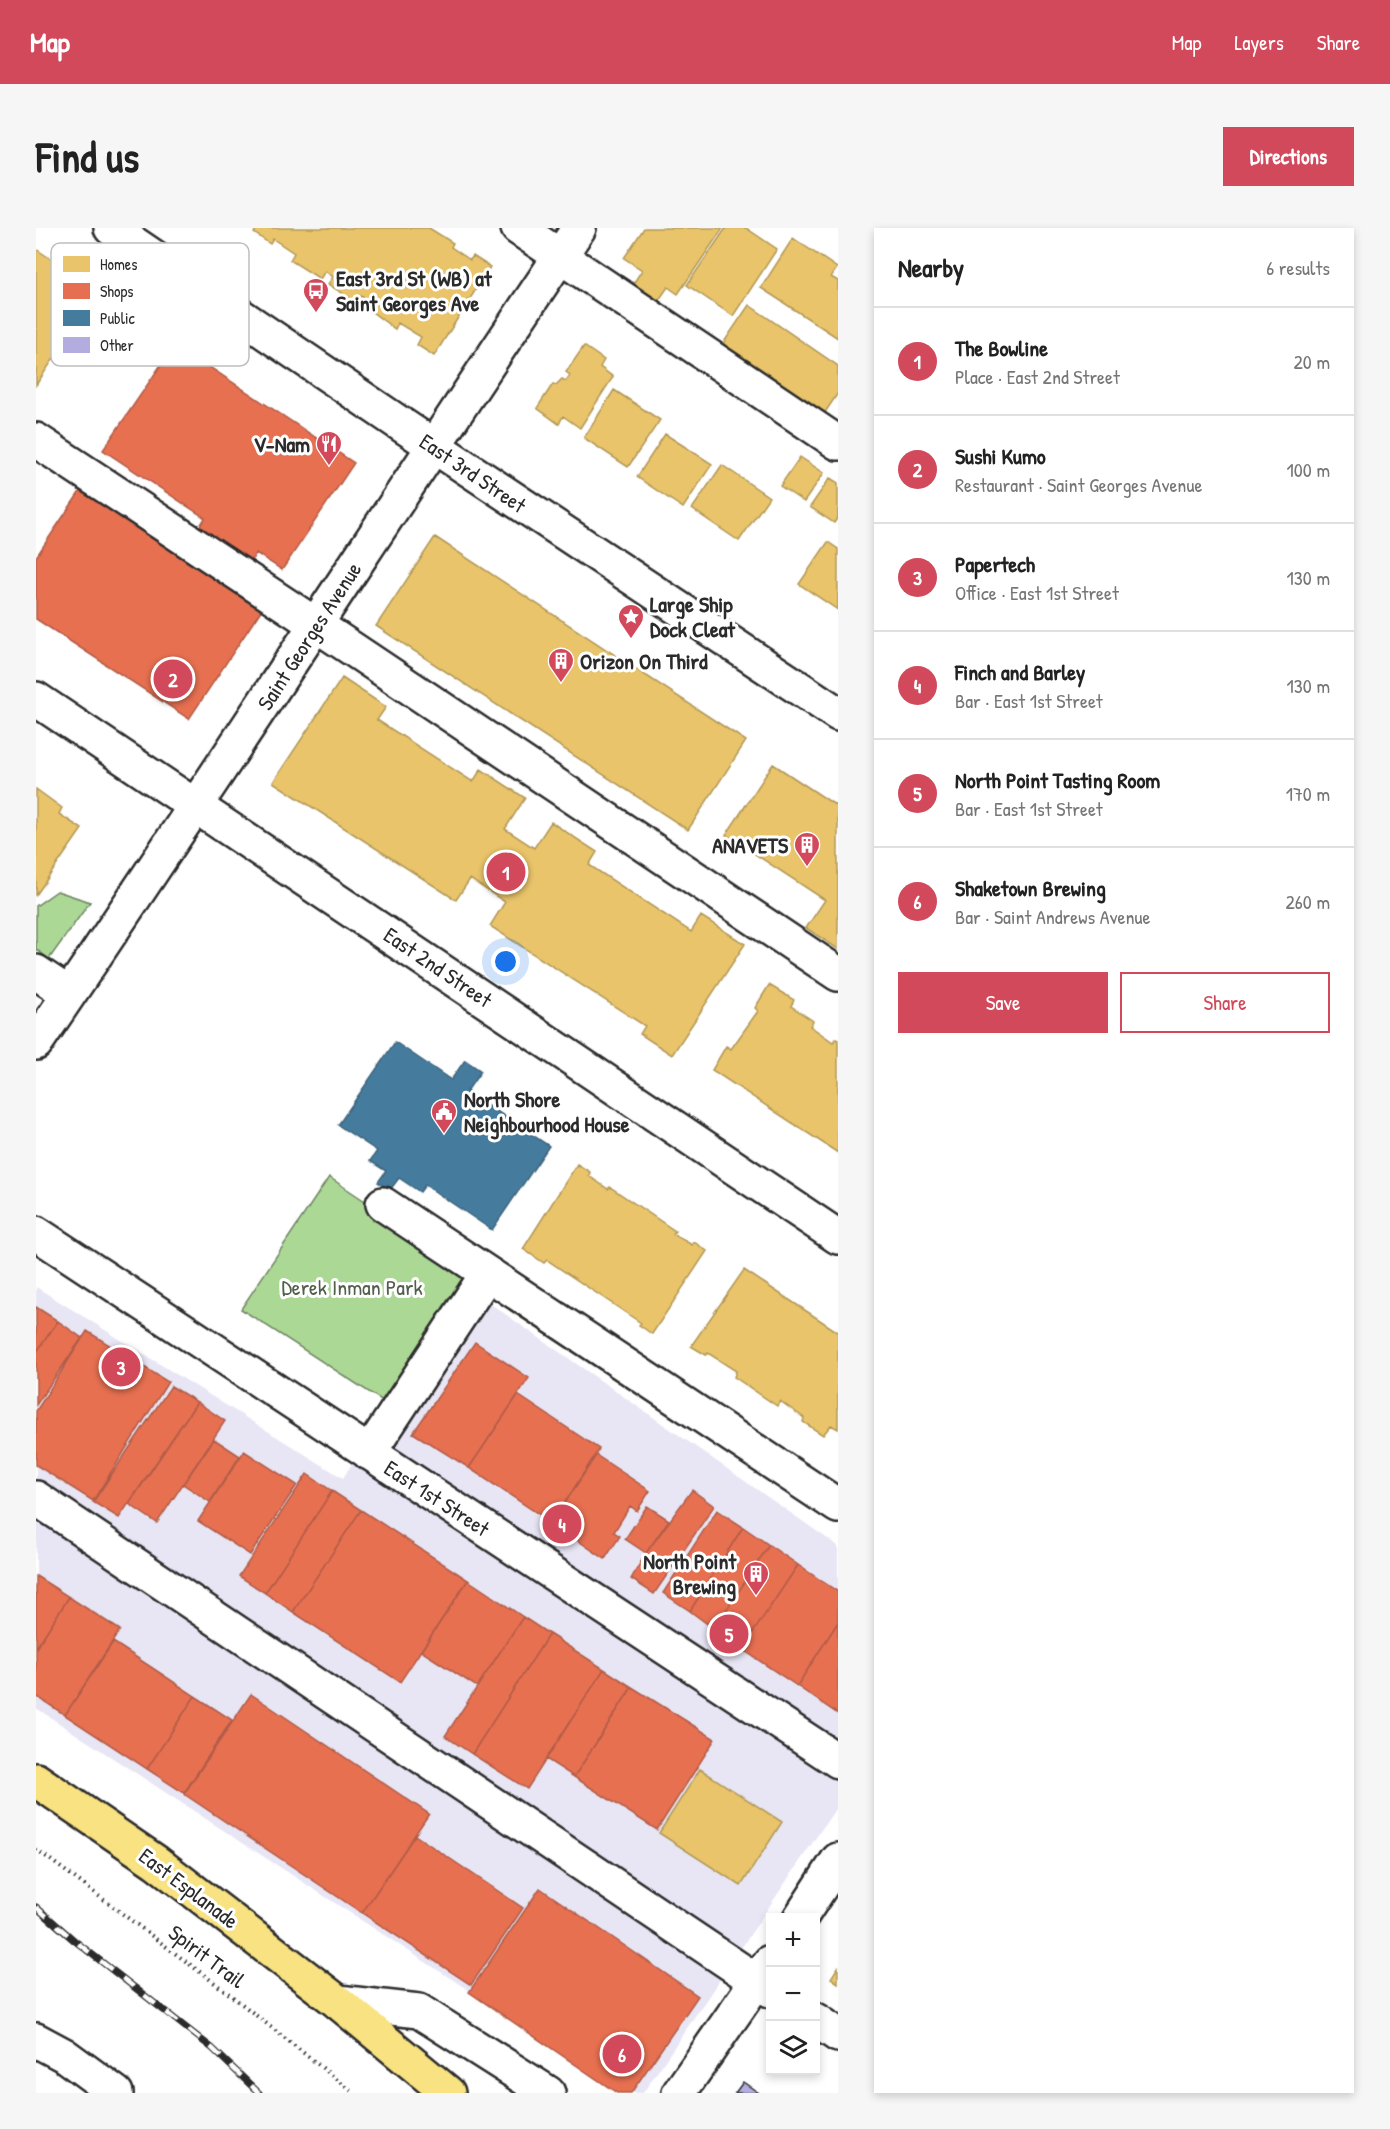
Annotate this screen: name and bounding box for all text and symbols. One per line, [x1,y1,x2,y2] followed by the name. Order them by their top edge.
[30,23,70,61] text: Map
[1172,28,1201,57] text: Map
[1234,28,1284,57] text: Layers
[1317,28,1360,57] text: Share
[1223,127,1354,186] button: Directions
[36,128,139,185] text: Find us
[51,243,249,366] legend
[898,250,964,285] text: Nearby
[100,253,137,275] text: Homes
[1266,254,1330,281] text: 6 results
[336,263,493,319] place label: East 3rd St (WB) at Saint Georges Ave
[301,276,331,314] bus stop icon: East 3rd St (WB) at Saint Georges Ave
[100,280,134,302] text: Shops
[100,307,136,329] text: Public
[955,333,1048,363] text: The Bowline
[100,334,134,356] text: Other
[914,348,921,375] text: 1
[1293,348,1330,375] text: 20 m
[955,363,1120,390] text: Place · East 2nd Street
[414,426,533,520] street label: East 3rd Street
[253,429,310,459] place label: V-Nam
[314,429,344,467] restaurant icon: V-Nam
[955,441,1046,471] text: Sushi Kumo
[913,456,922,483] text: 2
[1287,456,1330,483] text: 100 m
[955,471,1202,498] text: Restaurant · Saint Georges Avenue
[955,549,1035,579] text: Papertech
[250,556,368,716] street label: Saint Georges Avenue
[913,564,922,591] text: 3
[1287,564,1330,591] text: 130 m
[955,579,1119,606] text: Office · East 1st Street
[650,589,736,644] place label: Large Ship Dock Cleat
[616,602,646,640] place icon: Large Ship Dock Cleat
[546,646,576,684] building icon: Orizon On Third
[580,646,708,676] place label: Orizon On Third
[154,656,192,702] pin: 2
[955,657,1085,687] text: Finch and Barley
[914,672,921,699] text: 4
[1287,672,1330,699] text: 130 m
[955,687,1103,714] text: Bar · East 1st Street
[955,765,1160,795] text: North Point Tasting Room
[913,780,922,807] text: 5
[1286,780,1330,807] text: 170 m
[955,795,1103,822] text: Bar · East 1st Street
[712,830,789,860] place label: ANAVETS
[792,830,822,868] building icon: ANAVETS
[486,850,526,894] pin: 1
[955,873,1106,903] text: Shaketown Brewing
[914,888,921,915] text: 6
[1286,888,1330,915] text: 260 m
[955,903,1150,930] text: Bar · Saint Andrews Avenue
[378,920,498,1014] street label: East 2nd Street
[491,947,520,976] your location
[898,972,1108,1033] button: Save
[1120,972,1330,1033] button: Share
[464,1084,630,1140] place label: North Shore Neighbourhood House
[429,1097,459,1135] public building icon: North Shore Neighbourhood House
[281,1272,423,1302] park label: Derek Inman Park
[102,1344,140,1390] pin: 3
[379,1453,496,1543] street label: East 1st Street
[542,1502,582,1546] pin: 4
[643,1546,737,1602] place label: North Point Brewing
[741,1559,771,1597] building icon: North Point Brewing
[710,1612,748,1656] pin: 5
[133,1841,245,1935] street label: East Esplanade
[766,1913,820,2075] map controls
[766,1913,820,1967] button: +
[163,1917,252,1995] street label: Spirit Trail
[766,1967,820,2021] button: −
[766,2021,820,2075] button: layers
[602,2032,642,2076] pin: 6

